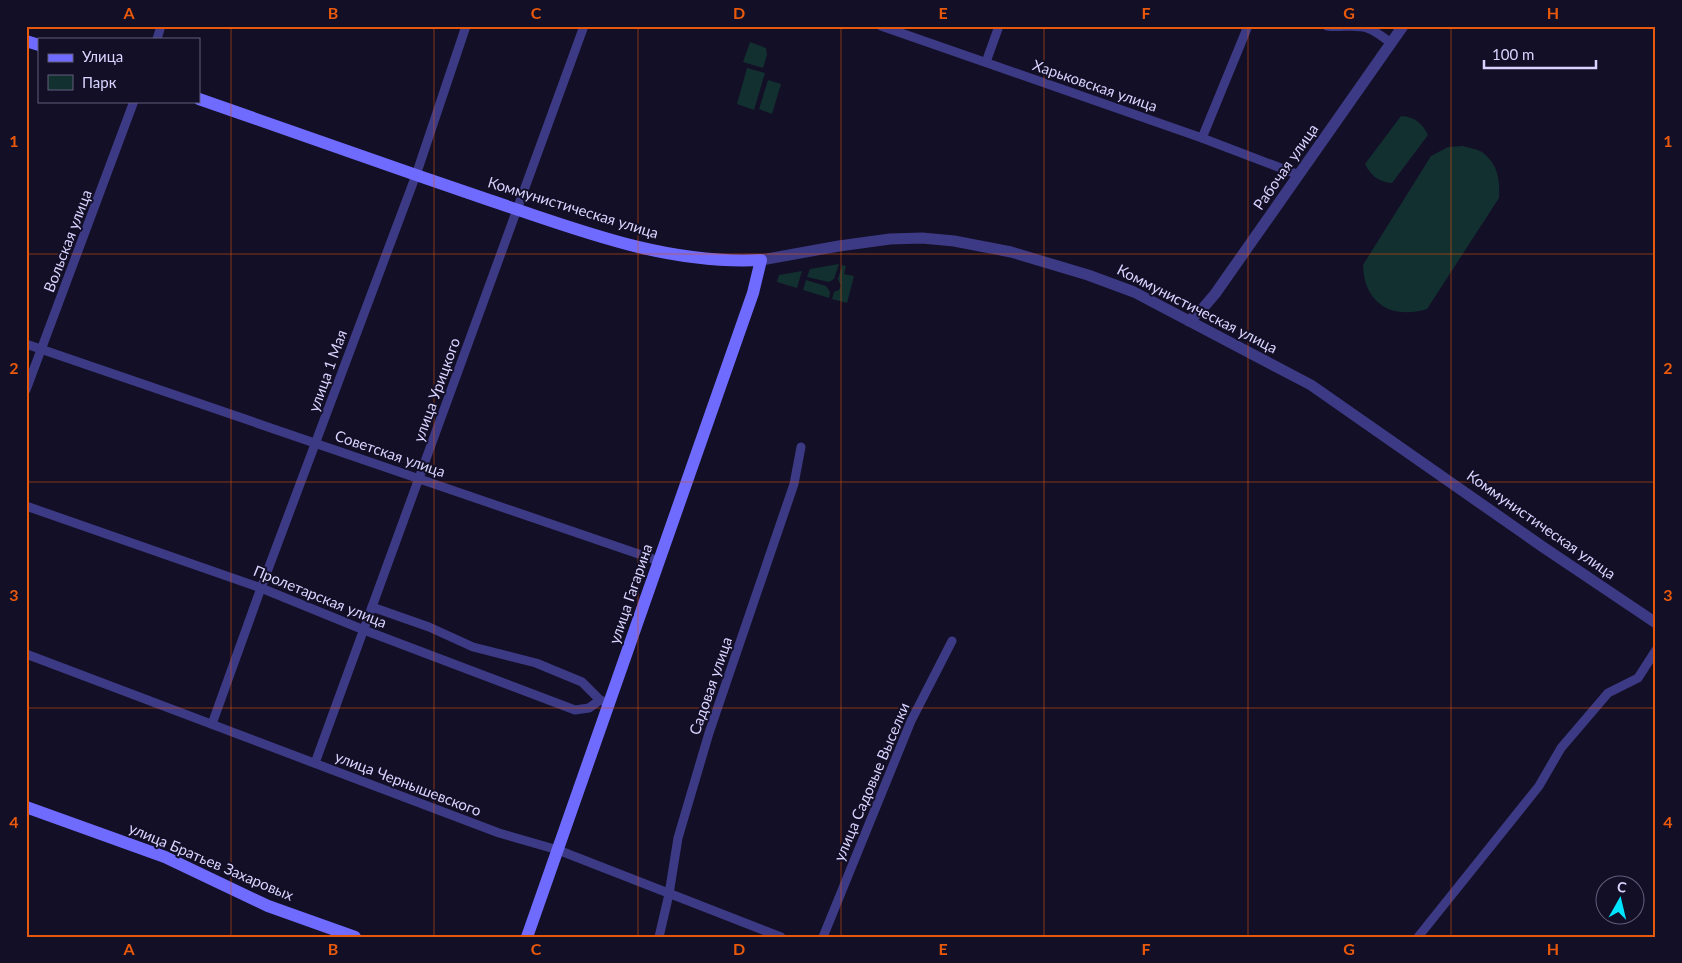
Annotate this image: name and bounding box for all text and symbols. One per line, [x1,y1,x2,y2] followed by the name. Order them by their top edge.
[122,3,135,22] text: A
[328,3,338,22] text: B
[531,3,542,22] text: C
[733,3,745,22] text: D
[938,3,948,22] text: E
[1141,3,1151,22] text: F
[1343,3,1355,22] text: G
[1547,3,1559,22] text: H
[38,38,200,102] legend
[1484,38,1597,70] scale bar
[1492,45,1534,63] text: 100 m
[82,47,123,65] text: Улица
[1031,55,1160,115] street label: Харьковская улица
[82,73,117,91] text: Парк
[1249,120,1321,213] street label: Рабочая улица
[9,131,19,150] text: 1
[1663,131,1673,150] text: 1
[486,172,661,242] street label: Коммунистическая улица
[39,187,95,294] street label: Вольская улица
[1114,260,1281,356] street label: Коммунистическая улица
[304,327,350,414] street label: улица 1 Мая
[409,335,463,444] street label: улица Урицкого
[9,358,19,377] text: 2
[1663,358,1673,377] text: 2
[333,426,448,480] street label: Советская улица
[1464,466,1619,582] street label: Коммунистическая улица
[605,541,656,646] street label: улица Гагарина
[251,561,390,631] street label: Пролетарская улица
[9,585,19,604] text: 3
[1663,585,1673,604] text: 3
[685,634,735,737] street label: Садовая улица
[829,700,913,864] street label: улица Садовые Выселки
[333,747,484,819] street label: улица Чернышевского
[9,812,19,831] text: 4
[1663,812,1673,831] text: 4
[126,818,297,904] street label: улица Братьев Захаровых
[1594,876,1644,926] north arrow
[1616,878,1628,896] text: С
[122,939,135,958] text: A
[328,939,338,958] text: B
[531,939,542,958] text: C
[733,939,745,958] text: D
[938,939,948,958] text: E
[1141,939,1151,958] text: F
[1343,939,1355,958] text: G
[1547,939,1559,958] text: H

